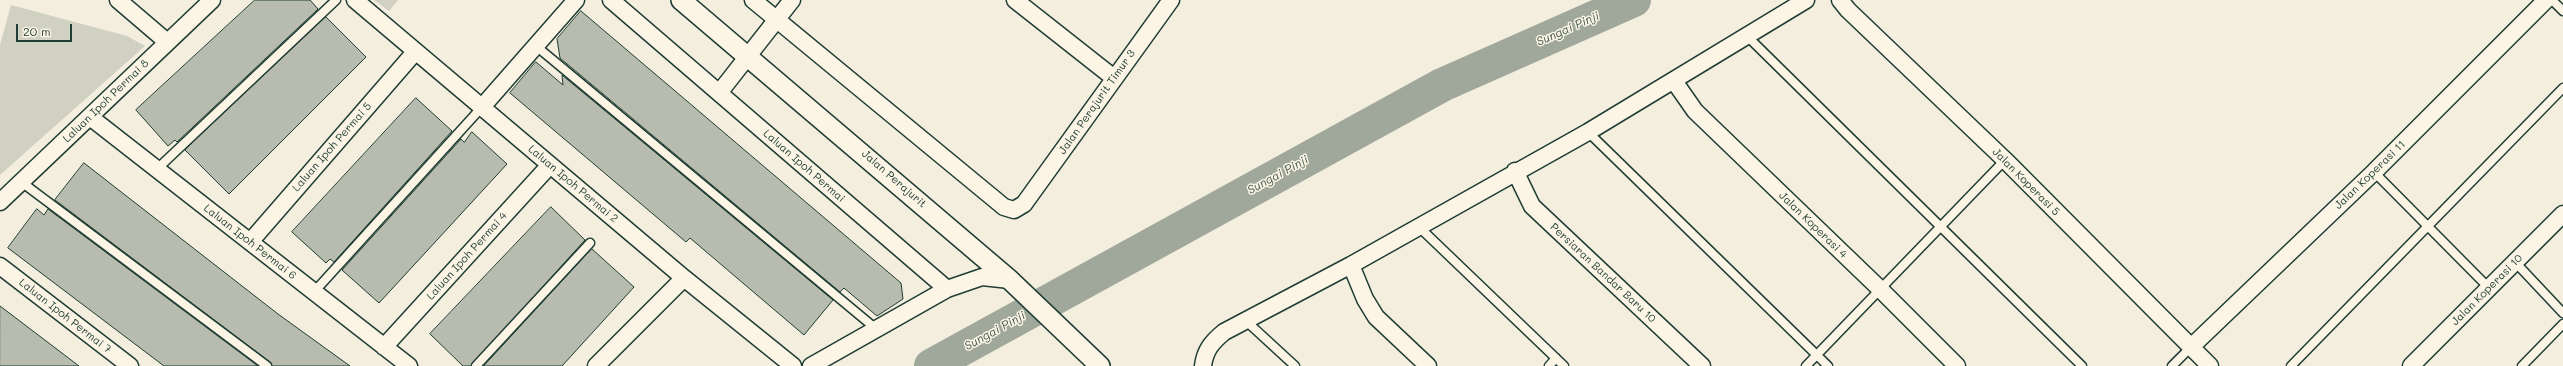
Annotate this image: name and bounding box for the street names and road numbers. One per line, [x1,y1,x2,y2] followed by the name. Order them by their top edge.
[1056,47,1138,157] street label: Jalan Perajurit Timur 3
[60,57,152,145] street label: Laluan Ipoh Permai 8
[290,100,374,194] street label: Laluan Ipoh Permai 5
[761,127,847,205] street label: Laluan Ipoh Permai
[2332,138,2408,212] street label: Jalan Koperasi 11
[525,142,621,226] street label: Laluan Ipoh Permai 2
[1990,146,2062,218] street label: Jalan Koperasi 5
[859,147,929,211] street label: Jalan Perajurit
[1776,189,1850,261] street label: Jalan Koperasi 4
[201,202,299,282] street label: Laluan Ipoh Permai 6
[424,209,510,303] street label: Laluan Ipoh Permai 4
[1547,221,1659,325] street label: Persiaran Bandar Baru 10
[2449,252,2525,328] street label: Jalan Koperasi 10
[16,276,114,356] street label: Laluan Ipoh Permai 7

